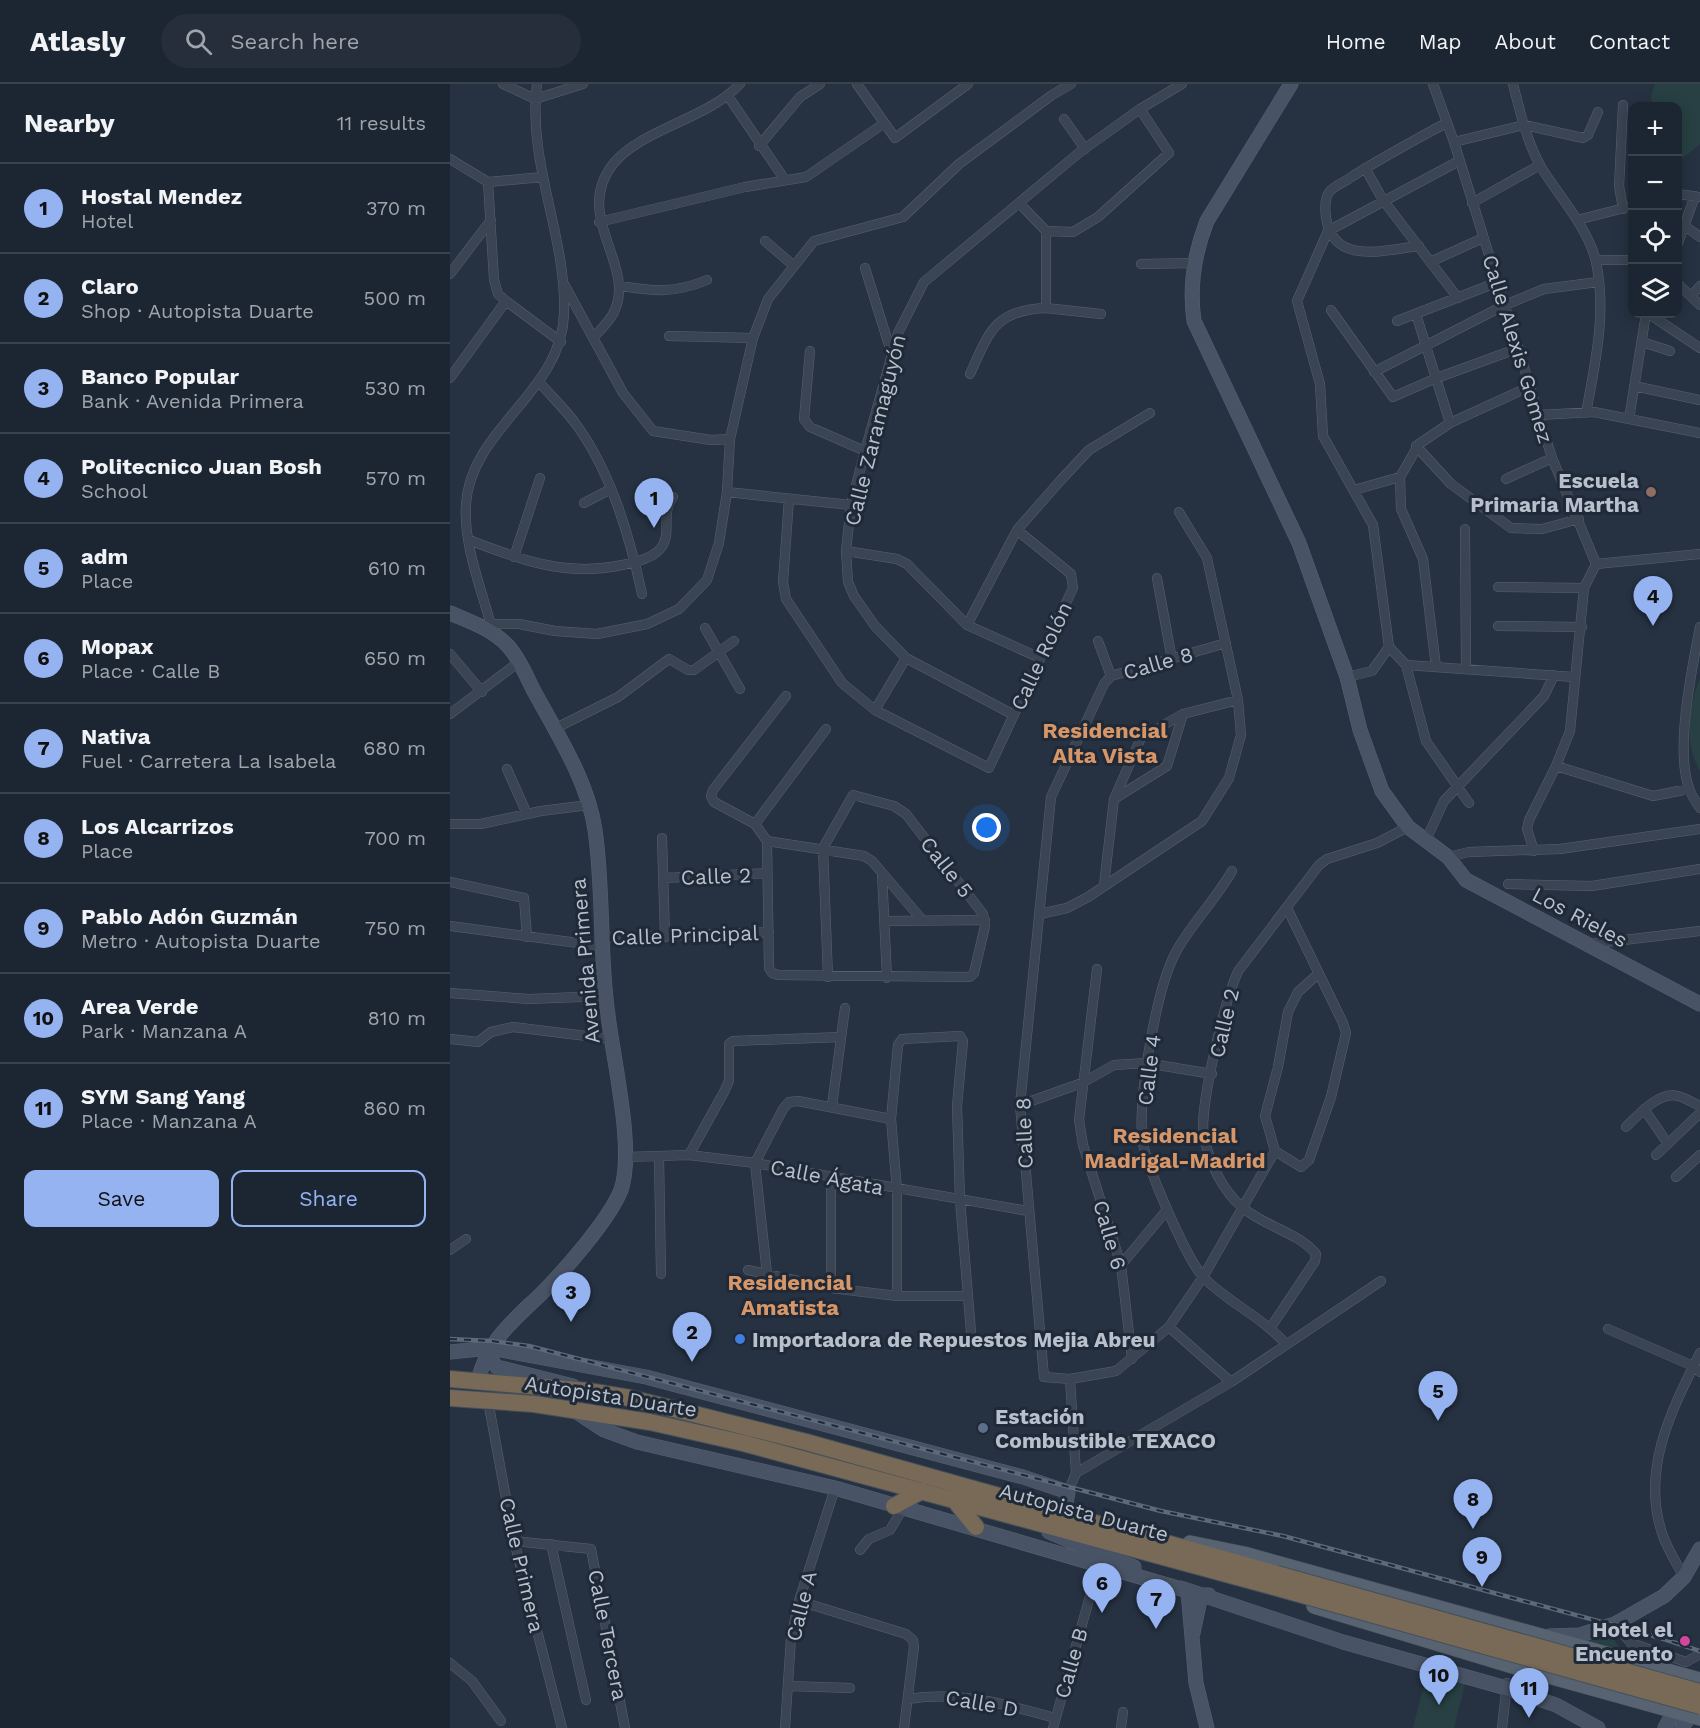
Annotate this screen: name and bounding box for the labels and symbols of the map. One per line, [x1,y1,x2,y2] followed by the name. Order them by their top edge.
[1477,252,1559,446] street label: Calle Alexis Gomez
[839,332,911,528] street label: Calle Zaramaguyón
[1470,468,1640,517] place label: Escuela Primaria Martha
[634,478,674,528] pin: 1
[1644,485,1658,499] marker: Escuela Primaria Martha
[1634,576,1672,626] pin: 4
[1005,598,1077,714] street label: Calle Rolón
[1120,641,1196,685] street label: Calle 8
[1043,718,1168,768] district label: Residencial Alta Vista
[972,813,1001,842] your location
[915,831,979,903] street label: Calle 5
[680,862,752,890] street label: Calle 2
[565,877,605,1045] street label: Avenida Primera
[1528,881,1632,953] street label: Los Rieles
[611,920,760,950] street label: Calle Principal
[1204,986,1244,1060] street label: Calle 2
[1132,1033,1166,1107] street label: Calle 4
[1010,1097,1038,1169] street label: Calle 8
[1084,1123,1266,1173] district label: Residencial Madrigal-Madrid
[768,1154,886,1200] street label: Calle Ágata
[1088,1197,1132,1273] street label: Calle 6
[728,1270,853,1320] district label: Residencial Amatista
[552,1272,590,1322] pin: 3
[672,1312,712,1362] pin: 2
[752,1327,1156,1352] place label: Importadora de Repuestos Mejia Abreu
[733,1332,747,1346] marker: Importadora de Repuestos Mejia Abreu
[523,1370,699,1422] street label: Autopista Duarte
[1418,1372,1458,1421] pin: 5
[995,1404,1216,1453] place label: Estación Combustible TEXACO
[976,1421,990,1435] marker: Estación Combustible TEXACO
[997,1477,1171,1547] street label: Autopista Duarte
[1454,1480,1492,1529] pin: 8
[494,1495,550,1635] street label: Calle Primera
[1462,1538,1502,1587] pin: 9
[1082,1564,1122,1613] pin: 6
[583,1568,633,1703] street label: Calle Tercera
[780,1568,822,1644] street label: Calle A
[1136,1580,1176,1629] pin: 7
[1575,1617,1673,1666] place label: Hotel el Encuento
[1049,1625,1093,1701] street label: Calle B
[1678,1634,1692,1648] marker: Hotel el Encuento
[1420,1656,1458,1705] pin: 10
[1510,1668,1548,1718] pin: 11
[944,1684,1020,1722] street label: Calle D

